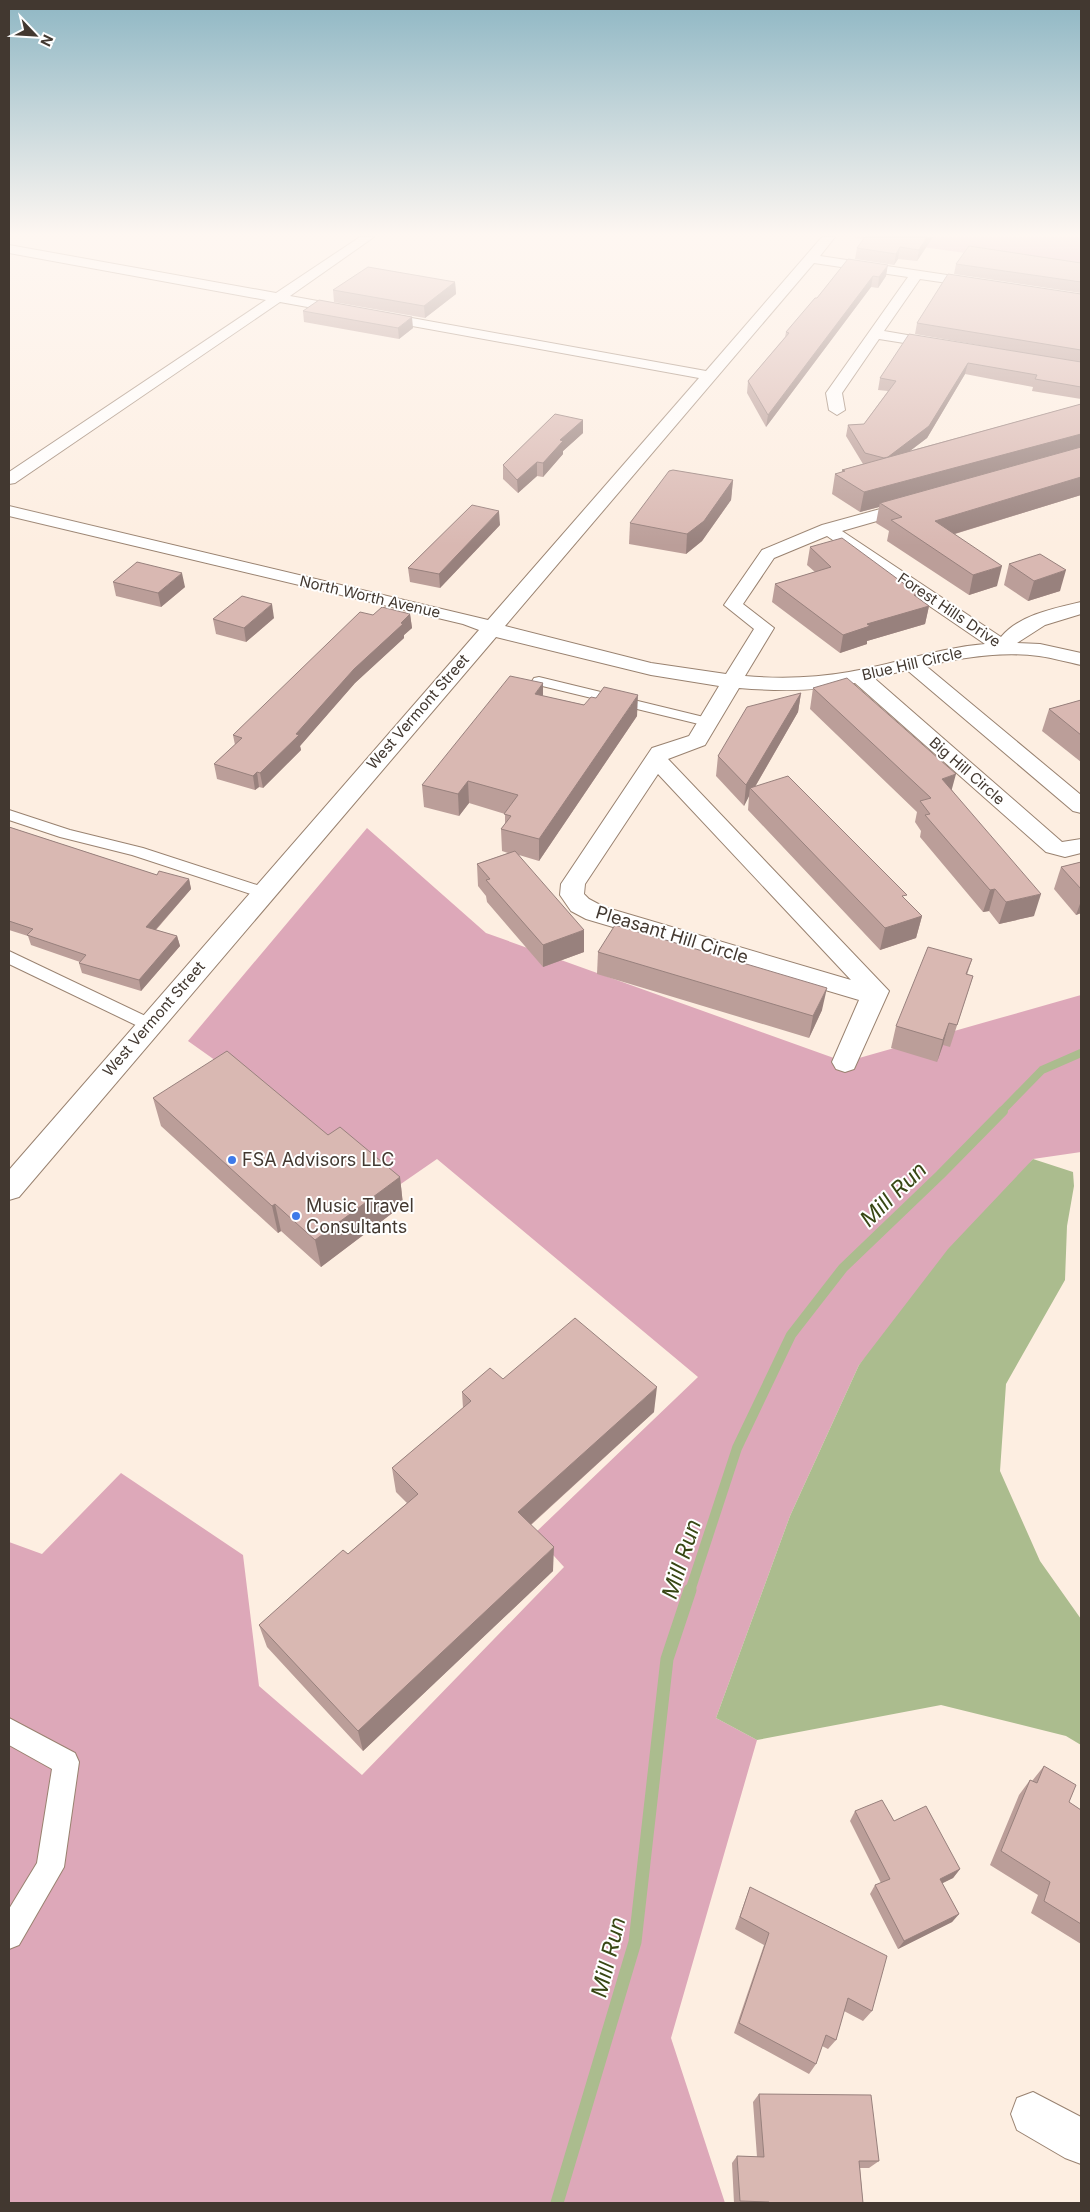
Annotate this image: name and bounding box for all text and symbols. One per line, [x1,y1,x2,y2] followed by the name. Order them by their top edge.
[10,10,60,60] north arrow
[37,32,57,49] text: N
[894,568,1004,651] street label: Forest Hills Drive
[298,571,442,622] street label: North Worth Avenue
[860,643,964,684] street label: Blue Hill Circle
[362,650,473,773] street label: West Vermont Street
[926,733,1009,809] street label: Big Hill Circle
[593,901,751,968] street label: Pleasant Hill Circle
[98,957,209,1080] street label: West Vermont Street
[242,1149,394,1170] place label: FSA Advisors LLC
[226,1154,238,1166] marker: FSA Advisors LLC
[854,1156,932,1232] water label: Mill Run
[306,1195,414,1237] place label: Music Travel Consultants
[290,1210,302,1222] marker: Music Travel Consultants
[656,1516,706,1602] water label: Mill Run
[585,1914,631,2000] water label: Mill Run

